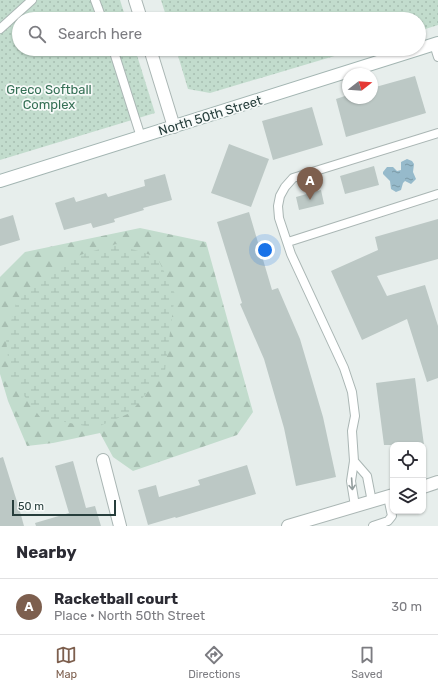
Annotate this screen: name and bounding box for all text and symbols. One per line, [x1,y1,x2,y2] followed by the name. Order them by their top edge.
[12,12,426,56] search box
[26,23,48,45] icon: search
[58,25,142,43] text: Search here
[342,68,378,104] north arrow
[6,82,92,112] park label: Greco Softball Complex
[157,93,264,138] street label: North 50th Street
[297,167,323,200] pin: A
[255,240,275,260] your location
[390,442,426,514] map controls
[390,442,426,478] button: locate
[348,477,355,490] one-way arrow
[390,478,426,514] button: layers
[12,498,116,517] scale bar
[18,500,44,513] text: 50 m
[16,542,77,562] text: Nearby
[54,590,178,608] text: Racketball court
[24,599,34,614] text: A
[391,599,422,614] text: 30 m
[54,608,205,623] text: Place · North 50th Street
[55,644,77,681] tab: Map
[188,644,240,681] tab: Directions
[351,644,383,681] tab: Saved

